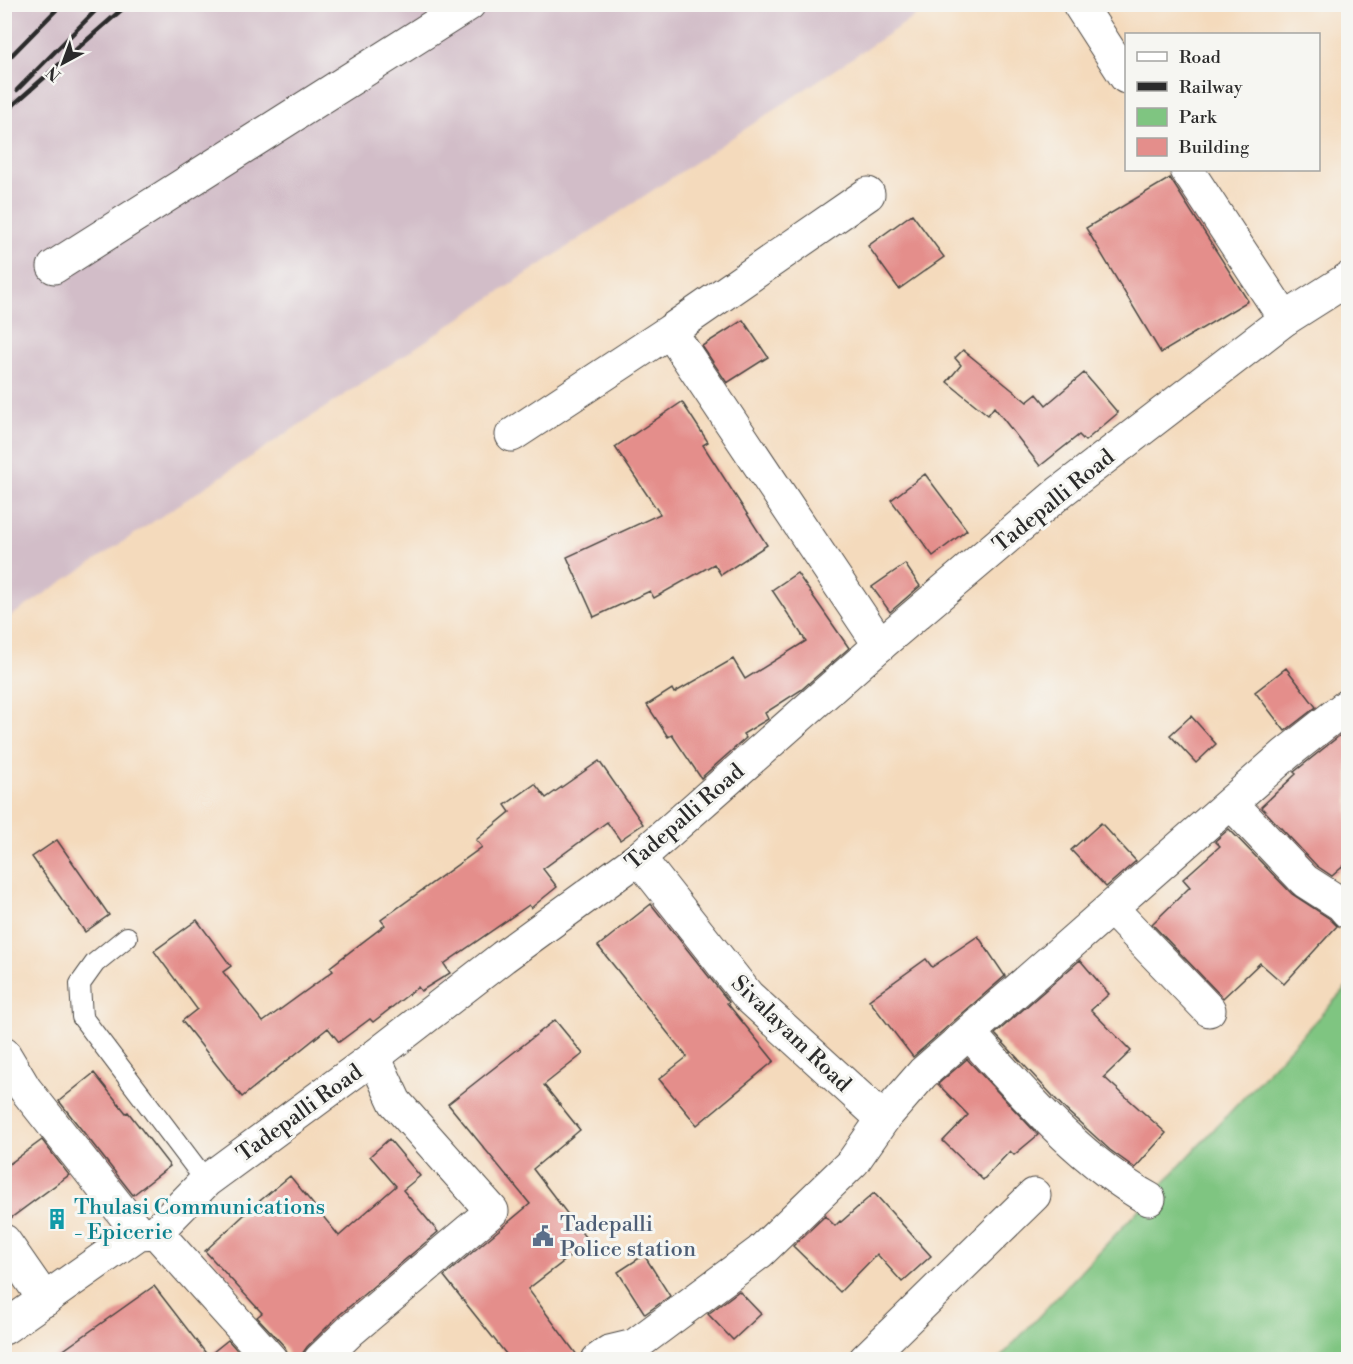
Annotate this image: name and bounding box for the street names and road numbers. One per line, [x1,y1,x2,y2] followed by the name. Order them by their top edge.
[988,444,1121,558] street label: Tadepalli Road
[620,758,750,876] street label: Tadepalli Road
[725,970,857,1098] street label: Sivalayam Road
[232,1058,368,1168] street label: Tadepalli Road

